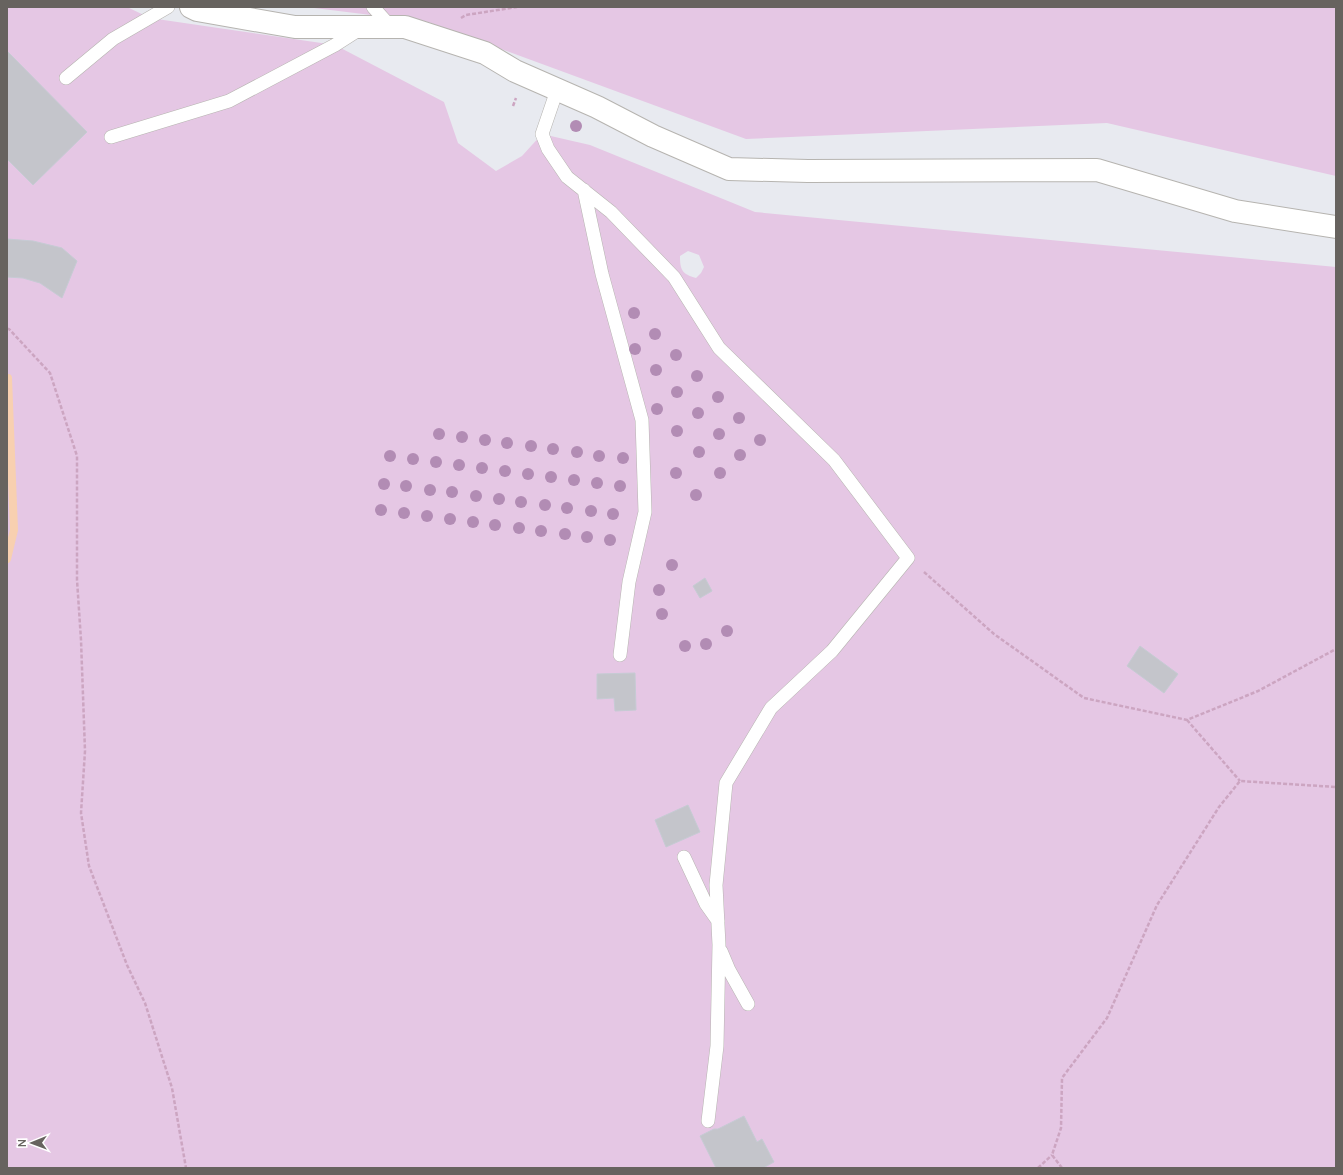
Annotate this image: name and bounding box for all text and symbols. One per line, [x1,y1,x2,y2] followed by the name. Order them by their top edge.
[12,1123,52,1163] north arrow
[14,1139,29,1147] text: N

